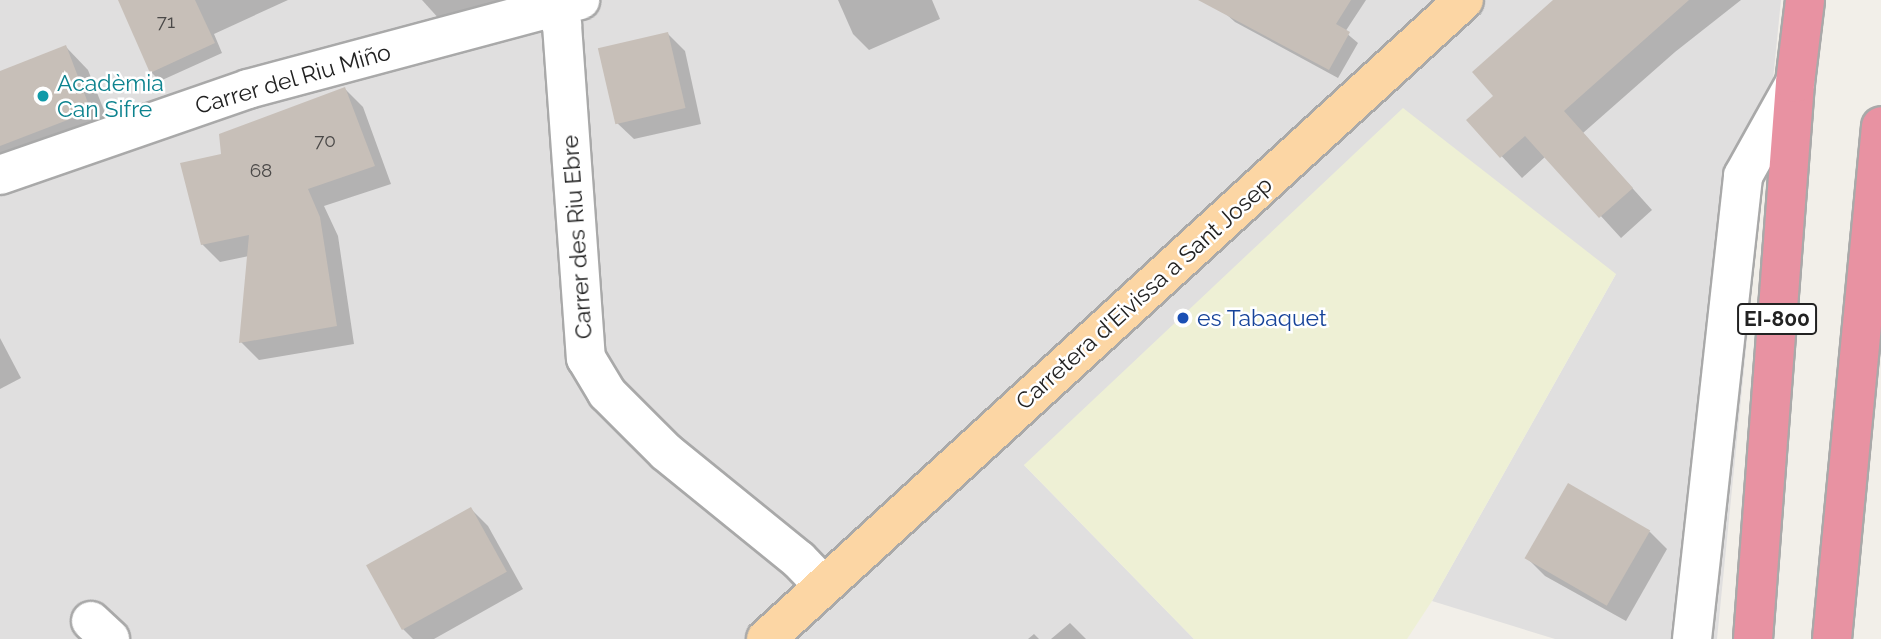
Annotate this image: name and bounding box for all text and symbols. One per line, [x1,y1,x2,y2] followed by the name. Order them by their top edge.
[157,11,175,33] house number: 71
[192,38,394,120] street label: Carrer del Riu Miño
[57,69,164,123] place label: Acadèmia Can Sifre
[35,88,51,104] marker: Acadèmia Can Sifre
[314,130,336,152] house number: 70
[556,134,598,340] street label: Carrer des Riu Ebre
[250,160,272,182] house number: 68
[1010,170,1278,416] street label: Carretera d'Eivissa a Sant Josep
[1737,302,1817,336] road number: EI-800
[1197,304,1327,332] place label: es Tabaquet
[1175,310,1191,326] marker: es Tabaquet

